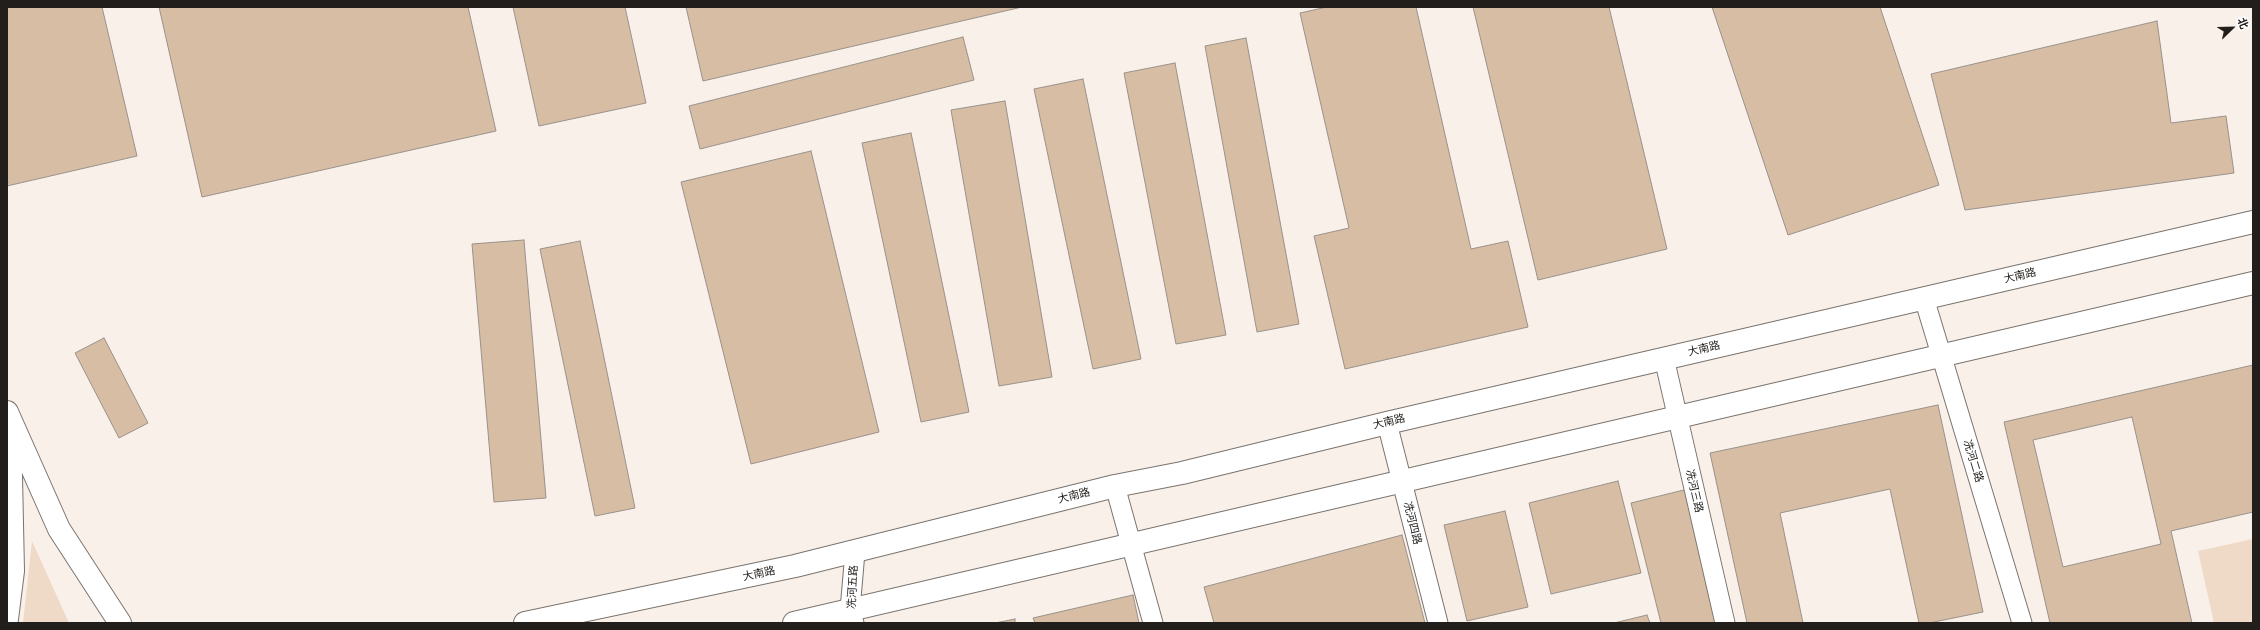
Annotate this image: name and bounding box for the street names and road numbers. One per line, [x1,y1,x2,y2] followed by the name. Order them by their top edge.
[2002,266,2038,286] street label: 大南路
[1686,339,1722,359] street label: 大南路
[1371,412,1407,432] street label: 大南路
[1960,438,1986,484] street label: 冼河二路
[1683,468,1705,514] street label: 冼河三路
[1056,486,1092,506] street label: 大南路
[1400,500,1424,546] street label: 冼河四路
[741,564,777,584] street label: 大南路
[845,565,861,609] street label: 冼河五路

